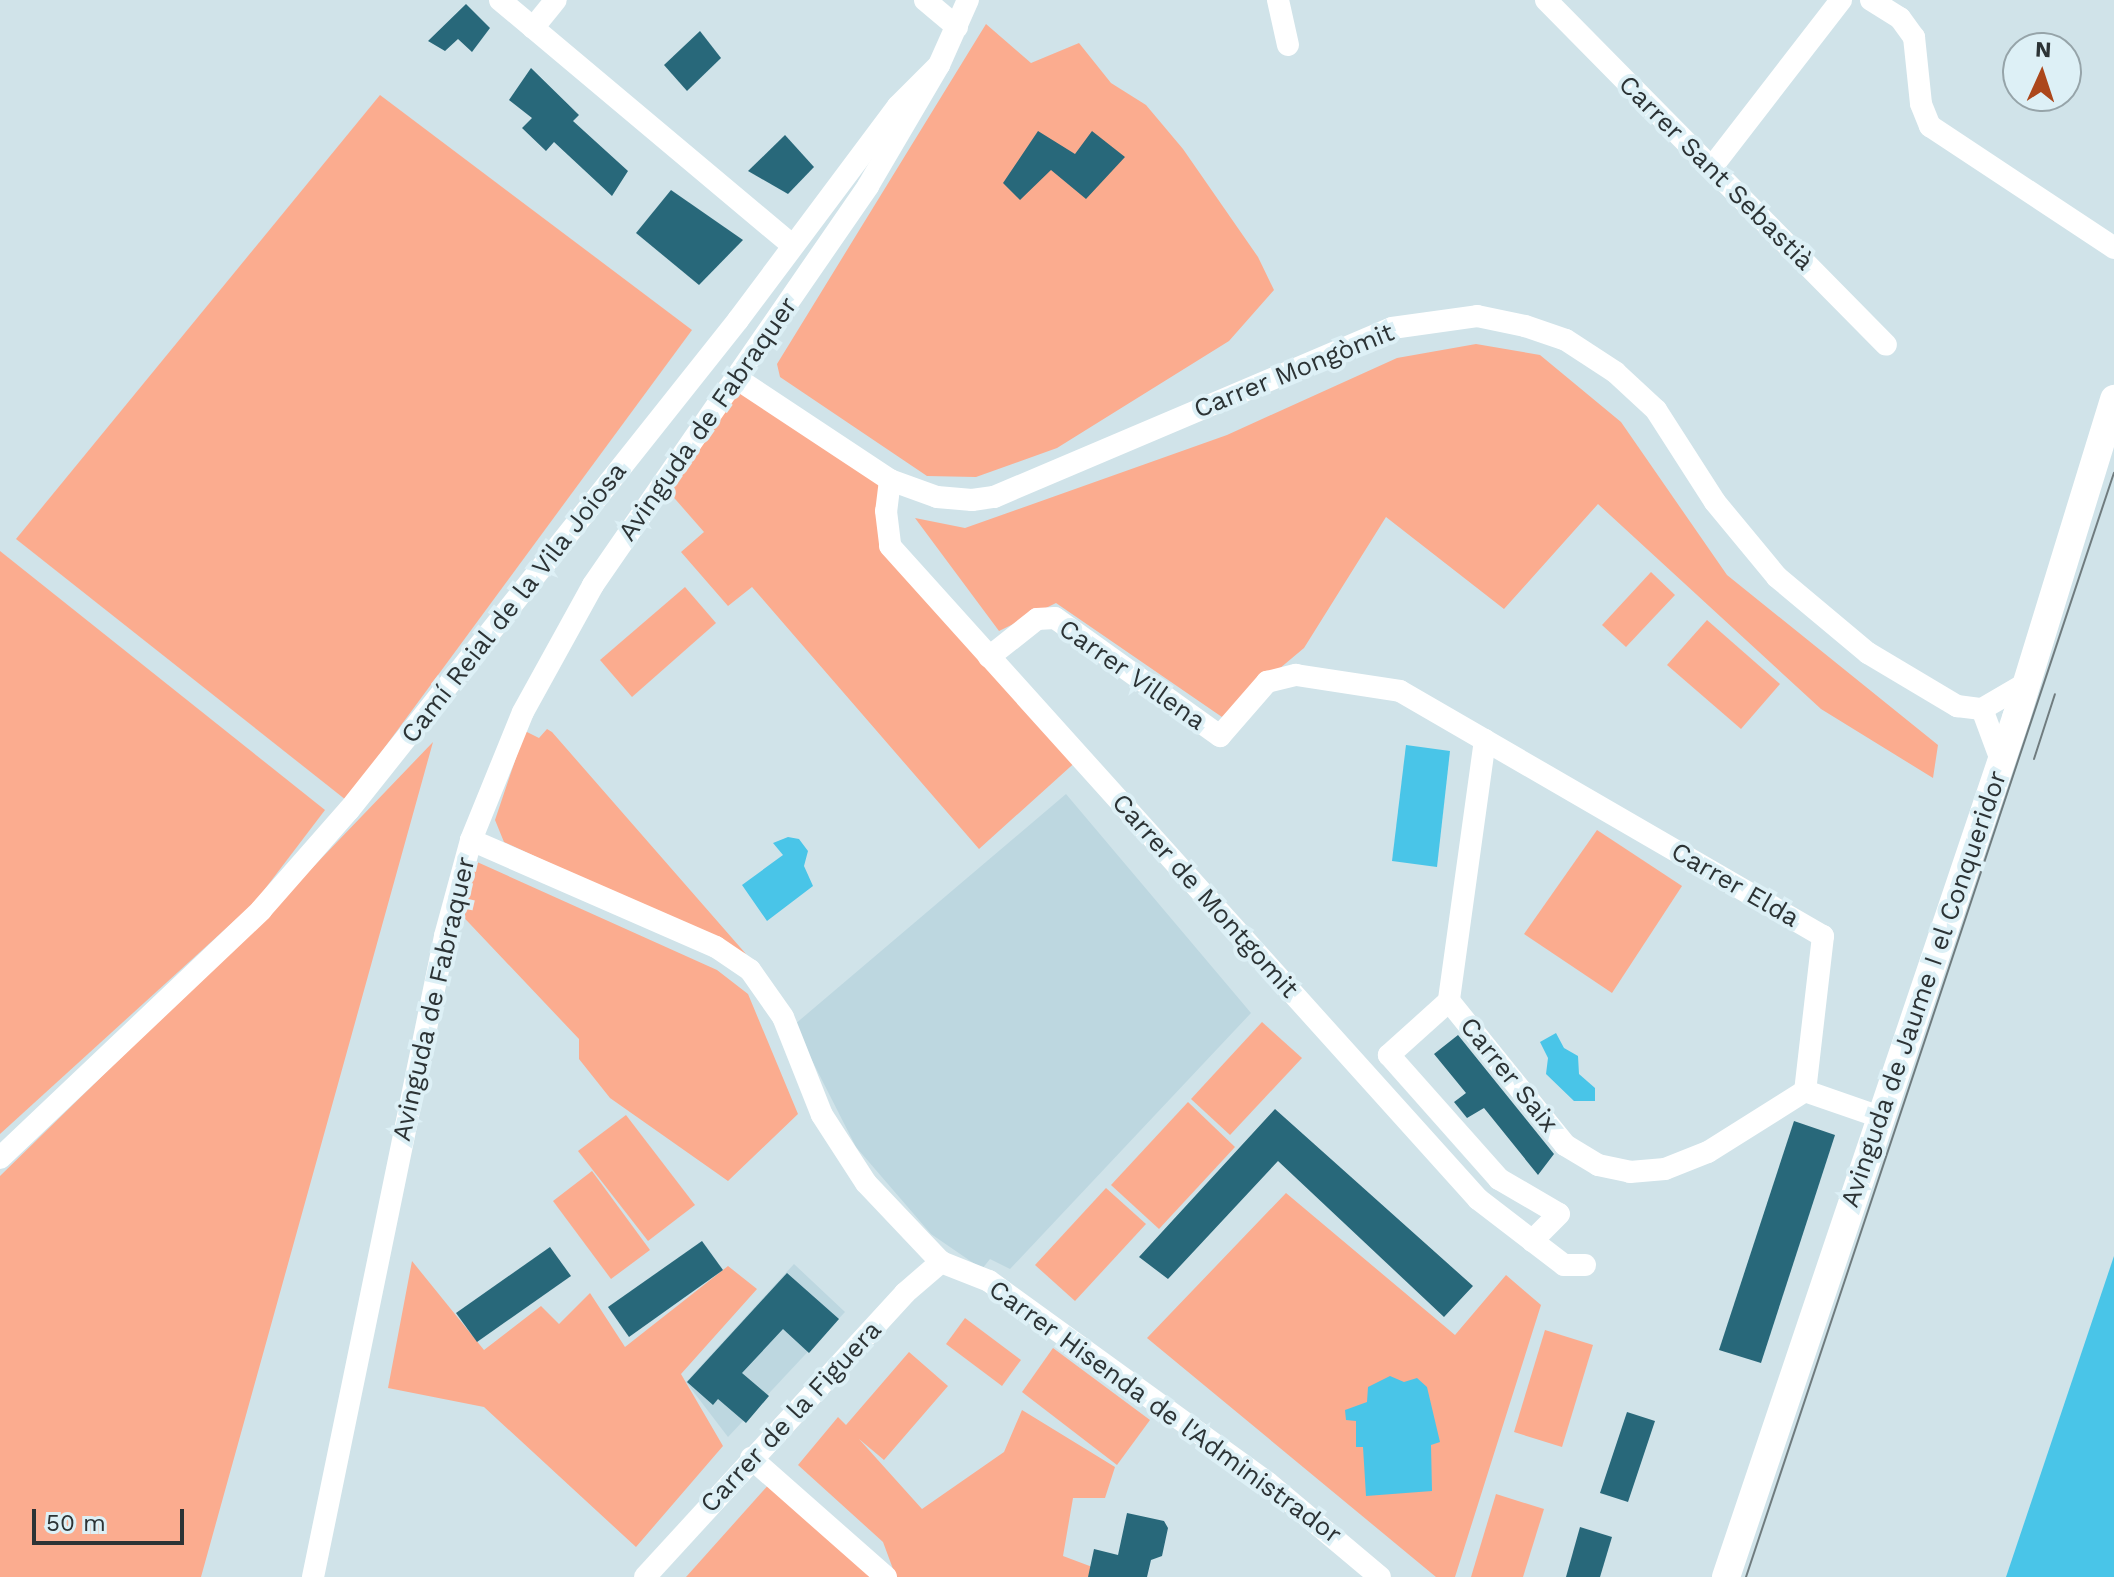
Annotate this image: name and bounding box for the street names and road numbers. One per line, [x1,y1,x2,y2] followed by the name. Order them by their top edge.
[1612,69,1820,277] street label: Carrer Sant Sebastià
[612,291,804,547] street label: Avinguda de Fabraquer
[1189,317,1399,425] street label: Carrer Mongòmit
[394,455,634,751] street label: Camí Reial de la Vila Joiosa
[1052,613,1212,737] street label: Carrer Villena
[1834,766,2014,1212] street label: Avinguda de Jaume I el Conqueridor
[1105,787,1305,1005] street label: Carrer de Montgomit
[1665,836,1805,934] street label: Carrer Elda
[386,854,482,1144] street label: Avinguda de Fabraquer
[1453,1011,1565,1139] street label: Carrer Saix
[982,1273,1348,1551] street label: Carrer Hisenda de l'Administrador
[694,1314,888,1520] street label: Carrer de la Figuera

